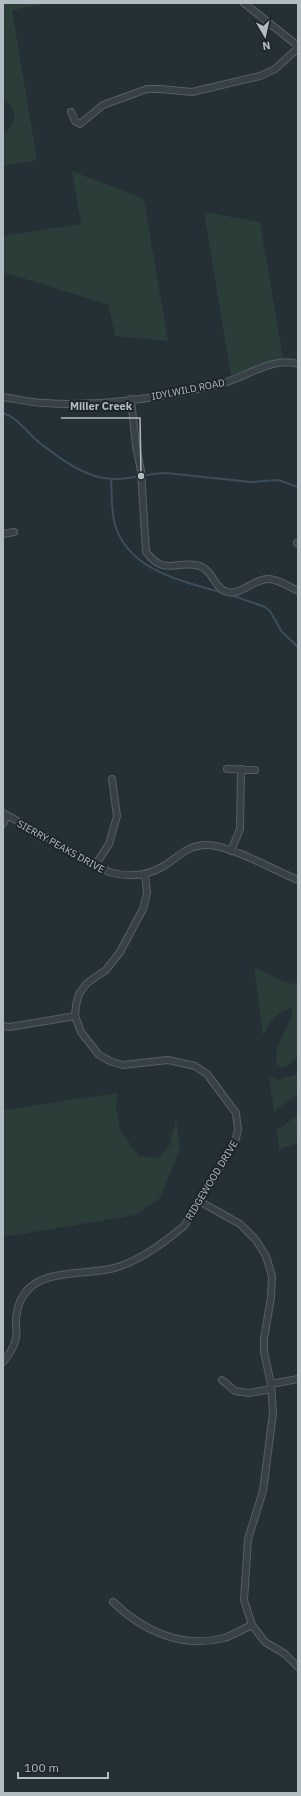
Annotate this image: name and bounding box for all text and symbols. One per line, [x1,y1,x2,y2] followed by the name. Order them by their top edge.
[245,16,285,56] north arrow
[262,38,272,53] text: N
[150,376,226,403] street label: IDYLWILD ROAD
[61,395,140,418] callout: Miller Creek
[70,399,133,413] text: Miller Creek
[15,817,107,876] street label: SIERRY PEAKS DRIVE
[182,1138,241,1223] street label: RIDGEWOOD DRIVE
[18,1754,108,1780] scale bar
[24,1760,59,1775] text: 100 m

